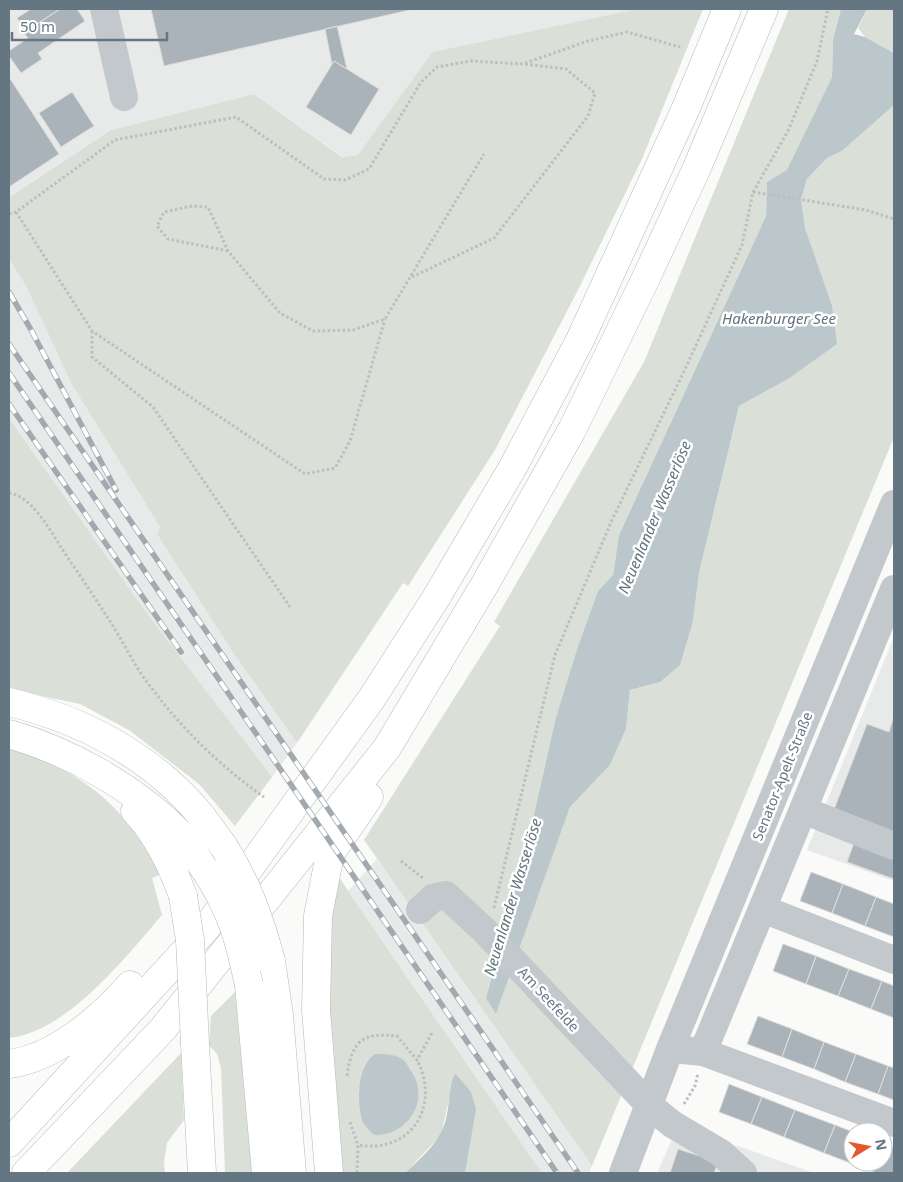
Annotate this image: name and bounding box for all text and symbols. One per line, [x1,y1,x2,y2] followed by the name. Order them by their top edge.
[12,10,168,42] scale bar
[20,16,55,36] text: 50 m
[722,308,836,328] water label: Hakenburger See
[613,437,695,596] water label: Neuenlander Wasserlöse
[747,709,817,843] street label: Senator-Apelt-Straße
[478,815,546,978] water label: Neuenlander Wasserlöse
[514,963,584,1036] street label: Am Seefelde
[843,1122,893,1172] north arrow
[871,1137,892,1152] text: N

